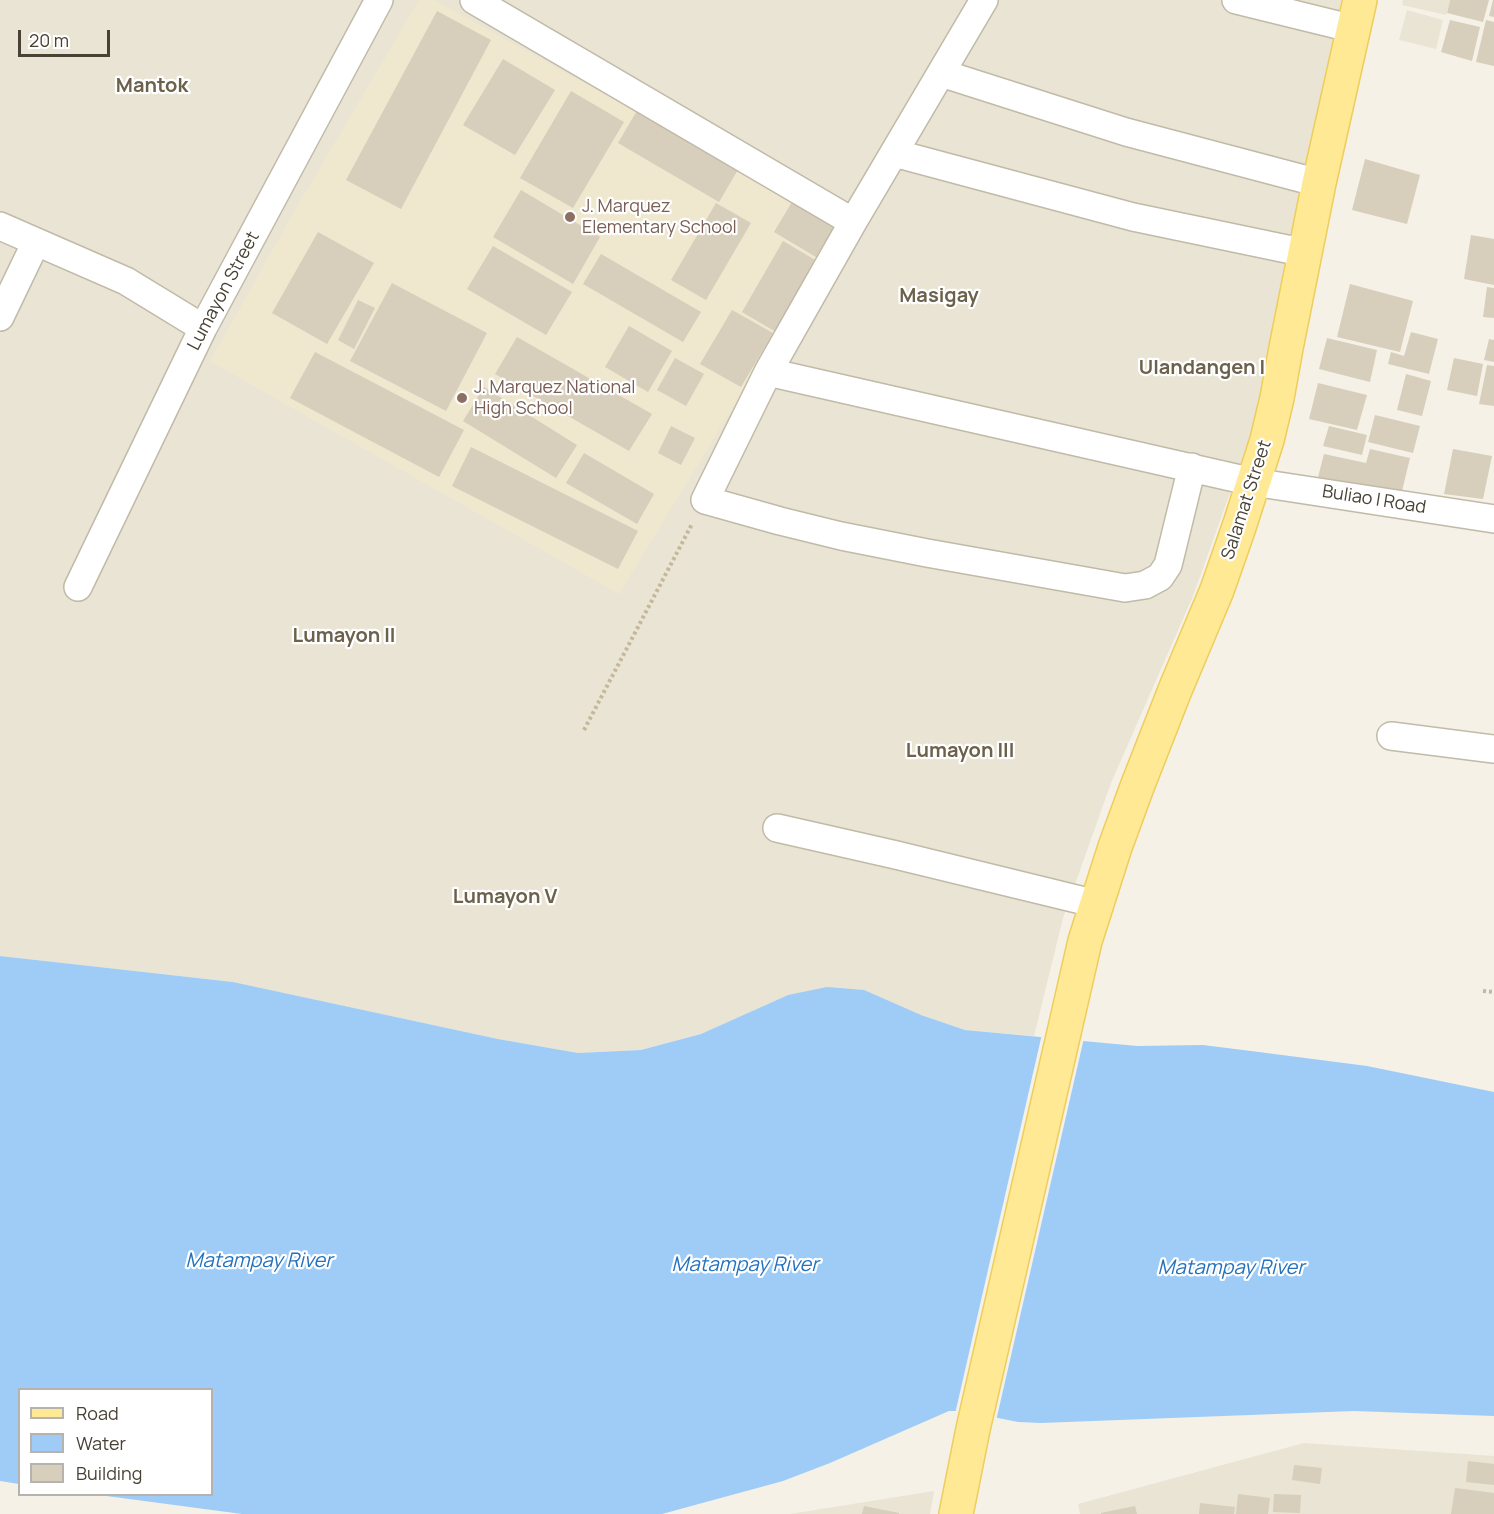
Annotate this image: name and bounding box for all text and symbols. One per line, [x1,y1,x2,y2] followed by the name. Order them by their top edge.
[21,18,112,56] scale bar
[29,28,69,52] text: 20 m
[116,74,188,98] district label: Mantok
[582,196,737,238] place label: J. Marquez Elementary School
[563,210,577,224] marker: J. Marquez Elementary School
[184,228,264,354] street label: Lumayon Street
[899,284,979,308] district label: Masigay
[1139,356,1265,380] district label: Ulandangen I
[474,377,636,420] place label: J. Marquez National High School
[455,391,469,405] marker: J. Marquez National High School
[1218,438,1276,562] street label: Salamat Street
[1321,481,1427,519] street label: Buliao I Road
[293,624,395,648] district label: Lumayon II
[906,739,1014,763] district label: Lumayon III
[453,885,557,909] district label: Lumayon V
[186,1249,332,1273] water label: Matampay River
[672,1253,818,1277] water label: Matampay River
[1158,1256,1304,1280] water label: Matampay River
[18,1388,213,1496] legend
[76,1401,119,1425] text: Road
[76,1431,126,1455] text: Water
[76,1461,142,1485] text: Building

